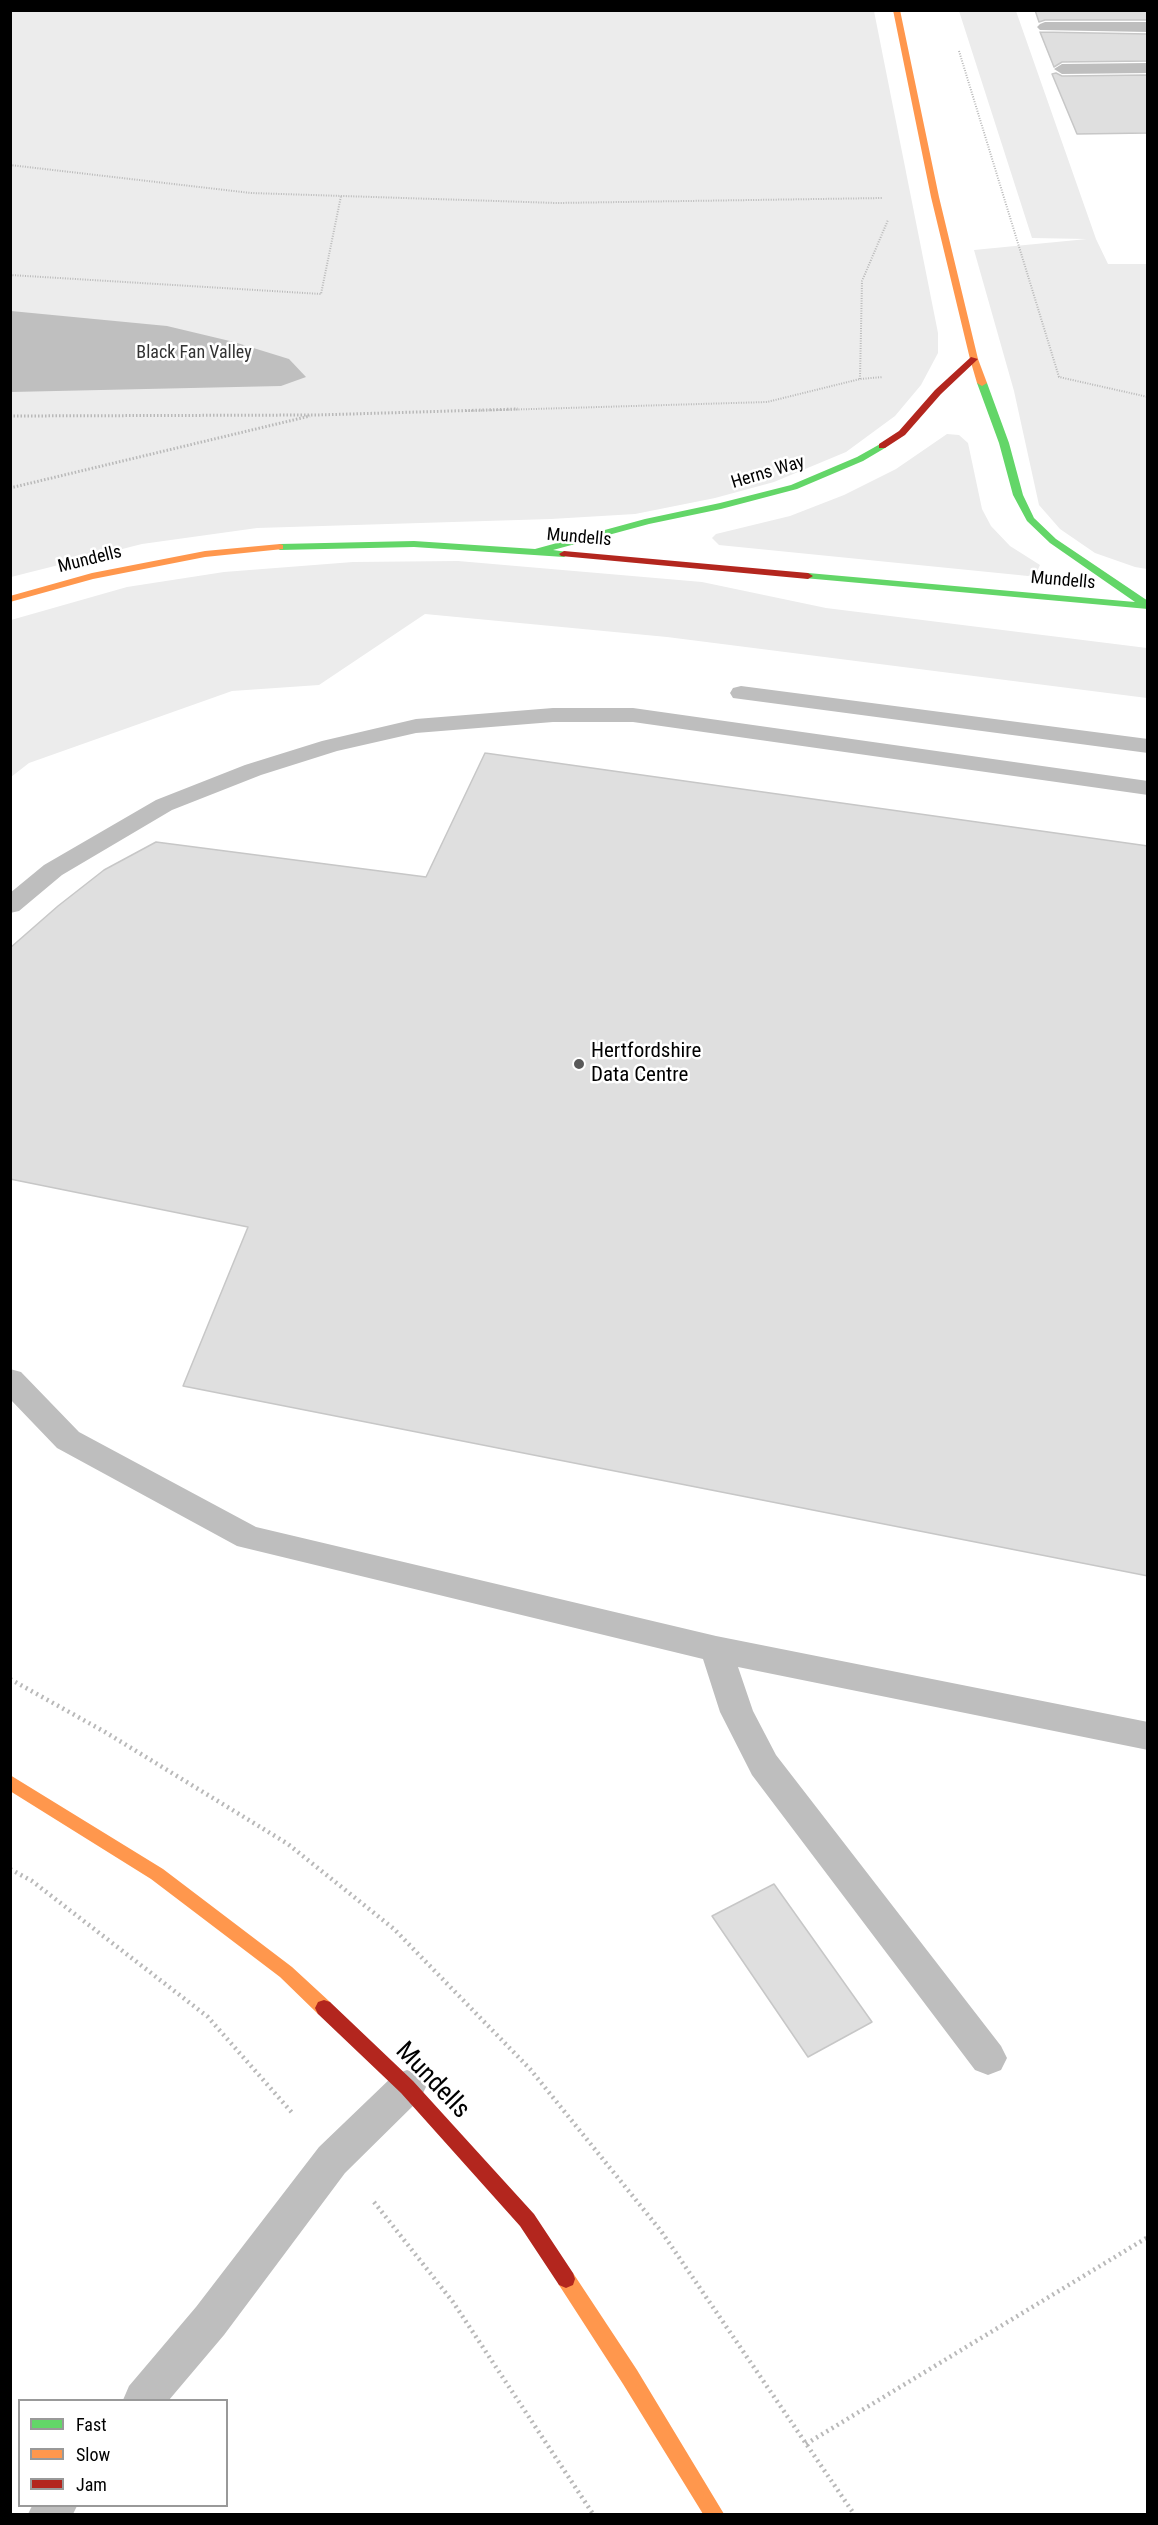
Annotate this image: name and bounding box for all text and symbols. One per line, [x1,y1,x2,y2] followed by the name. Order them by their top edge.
[136,342,252,364] park label: Black Fan Valley
[729,452,807,494] street label: Herns Way
[546,524,612,552] street label: Mundells
[56,542,124,578] street label: Mundells
[1030,567,1096,595] street label: Mundells
[591,1039,701,1089] place label: Hertfordshire Data Centre
[572,1057,586,1071] marker: Hertfordshire Data Centre
[388,2036,476,2126] street label: Mundells
[18,2399,228,2507] legend
[76,2414,107,2435] text: Fast
[76,2444,110,2465] text: Slow
[76,2474,107,2495] text: Jam

